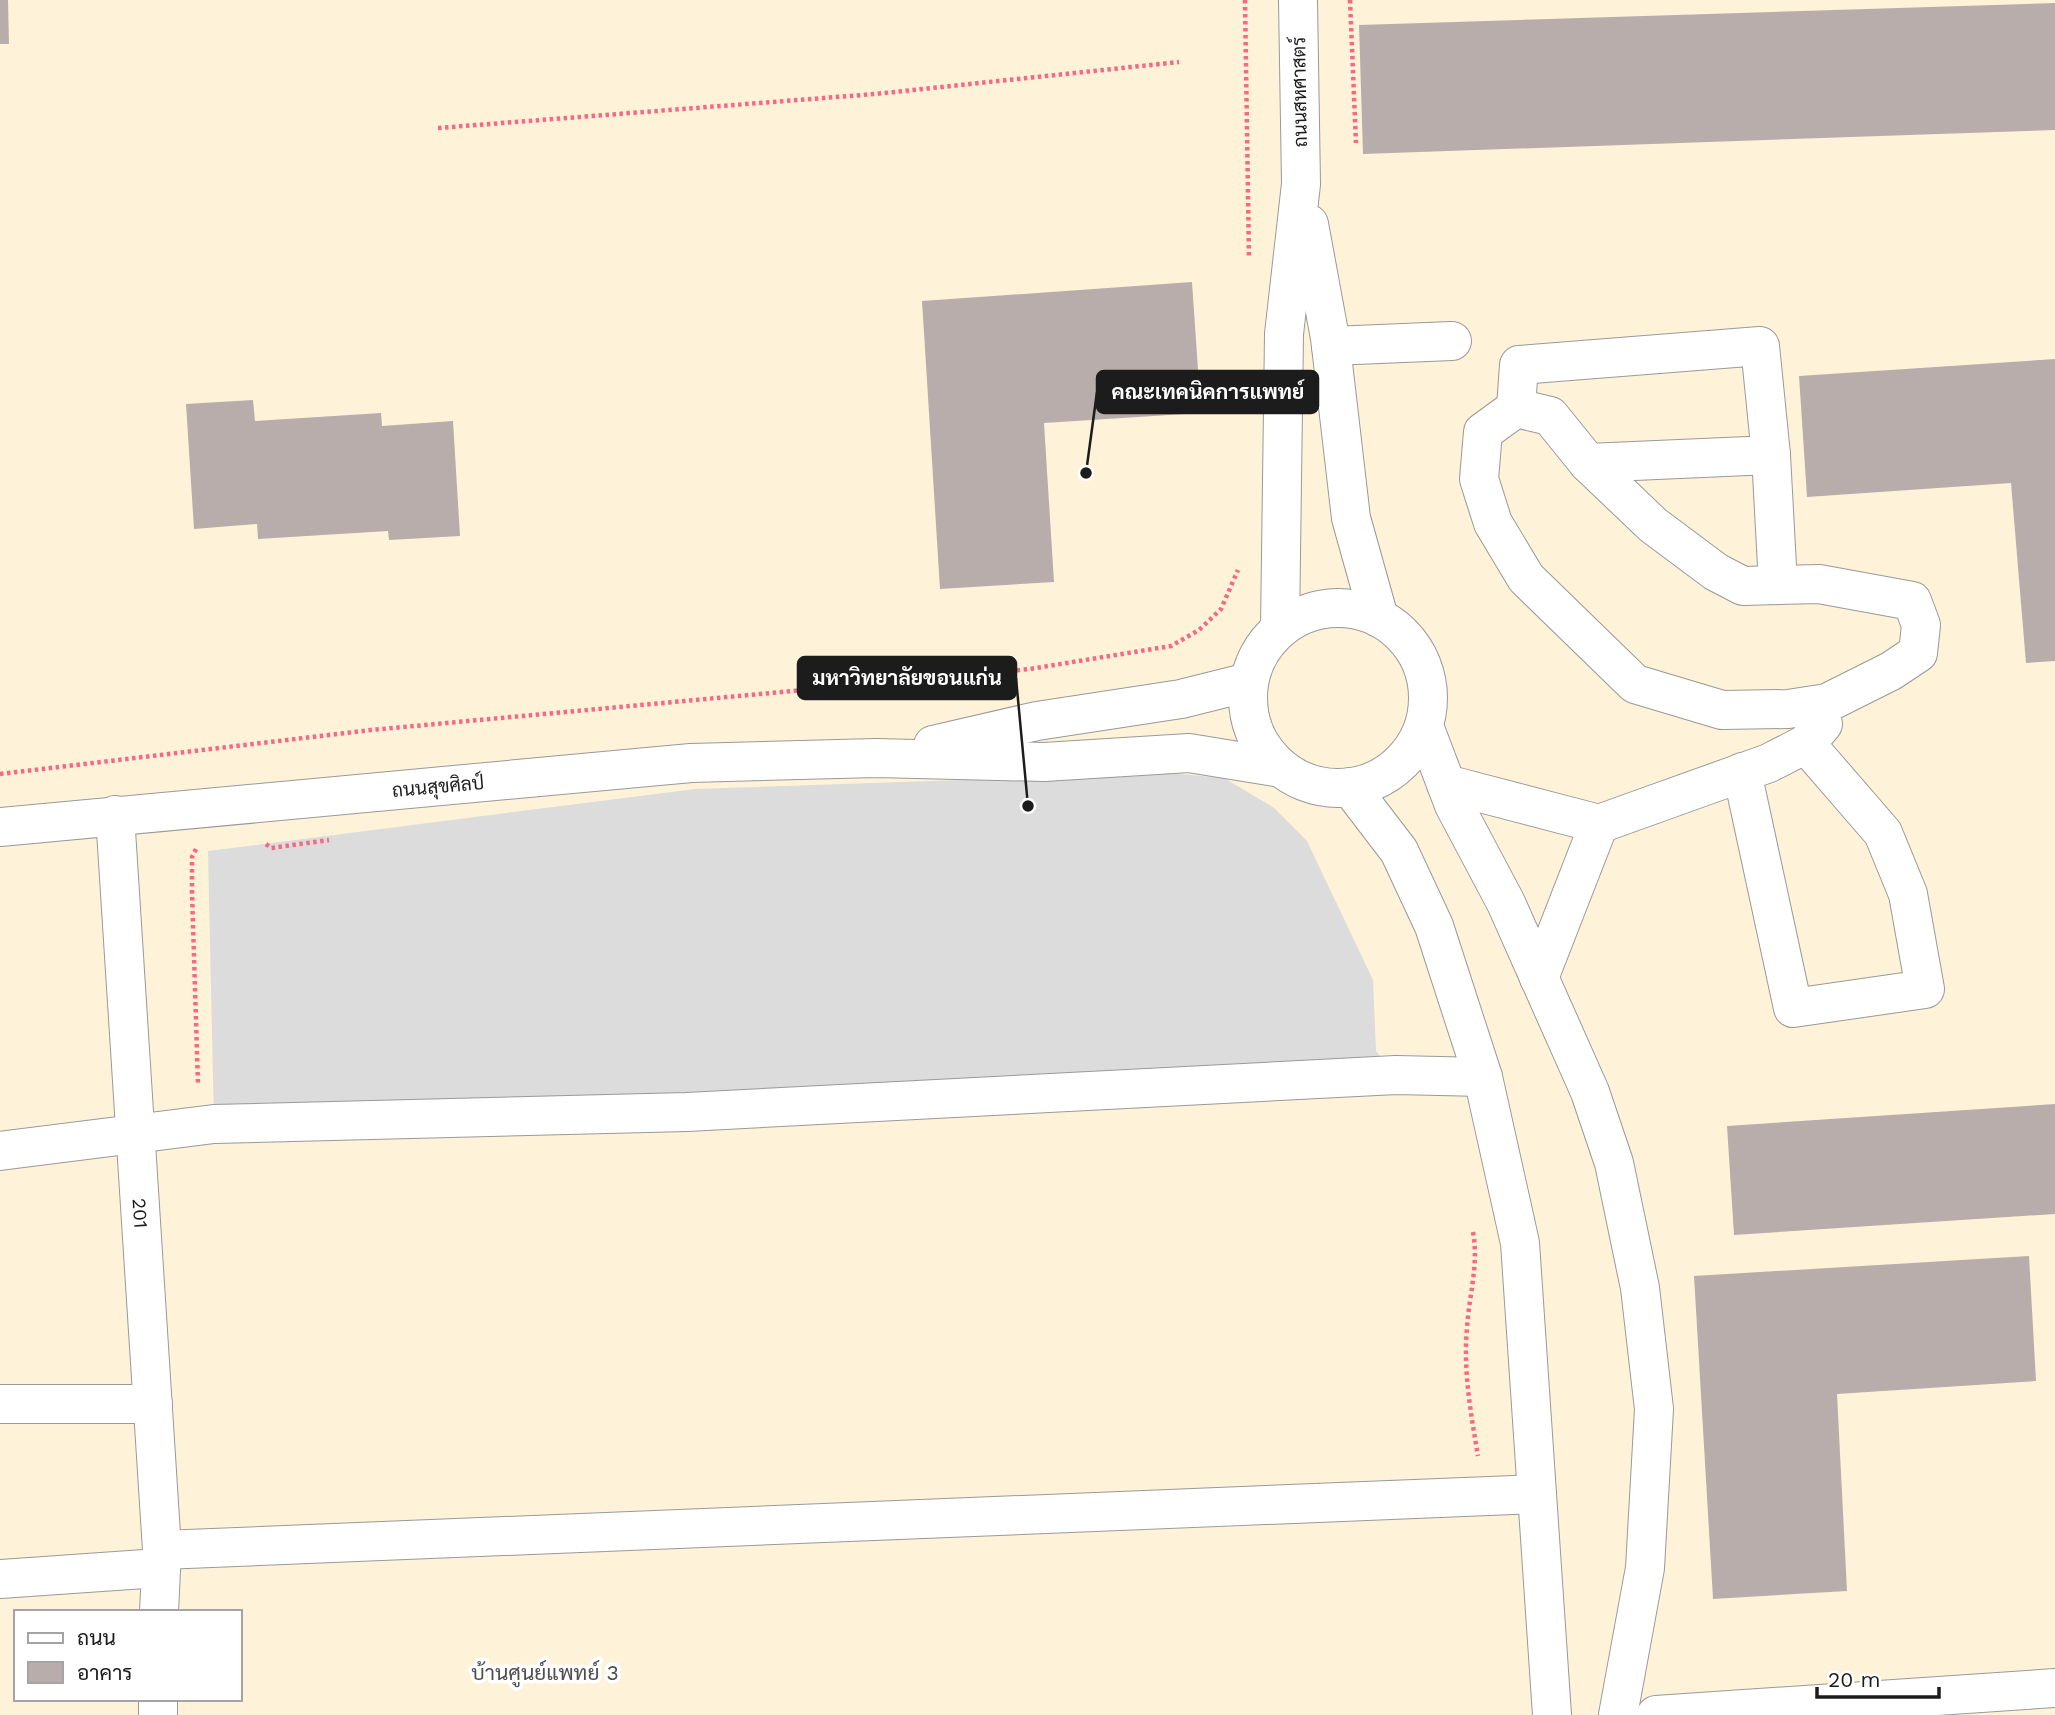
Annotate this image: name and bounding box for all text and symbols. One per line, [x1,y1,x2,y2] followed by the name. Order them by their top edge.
[1286,36,1312,148] street label: ถนนสหศาสตร์
[1097,371,1318,413] callout: คณะเทคนิคการแพทย์
[1112,379,1305,404] text: คณะเทคนิคการแพทย์
[798,657,1016,699] callout: มหาวิทยาลัยขอนแก่น
[812,665,1002,690] text: มหาวิทยาลัยขอนแก่น
[391,770,485,803] street label: ถนนสุขศิลป์
[128,1197,152,1229] street label: 201
[14,1610,242,1701] legend
[77,1625,116,1650] text: ถนน
[1817,1656,1940,1700] scale bar
[471,1659,619,1688] district label: บ้านศูนย์แพทย์ 3
[77,1660,133,1685] text: อาคาร
[1828,1667,1880,1692] text: 20 m

